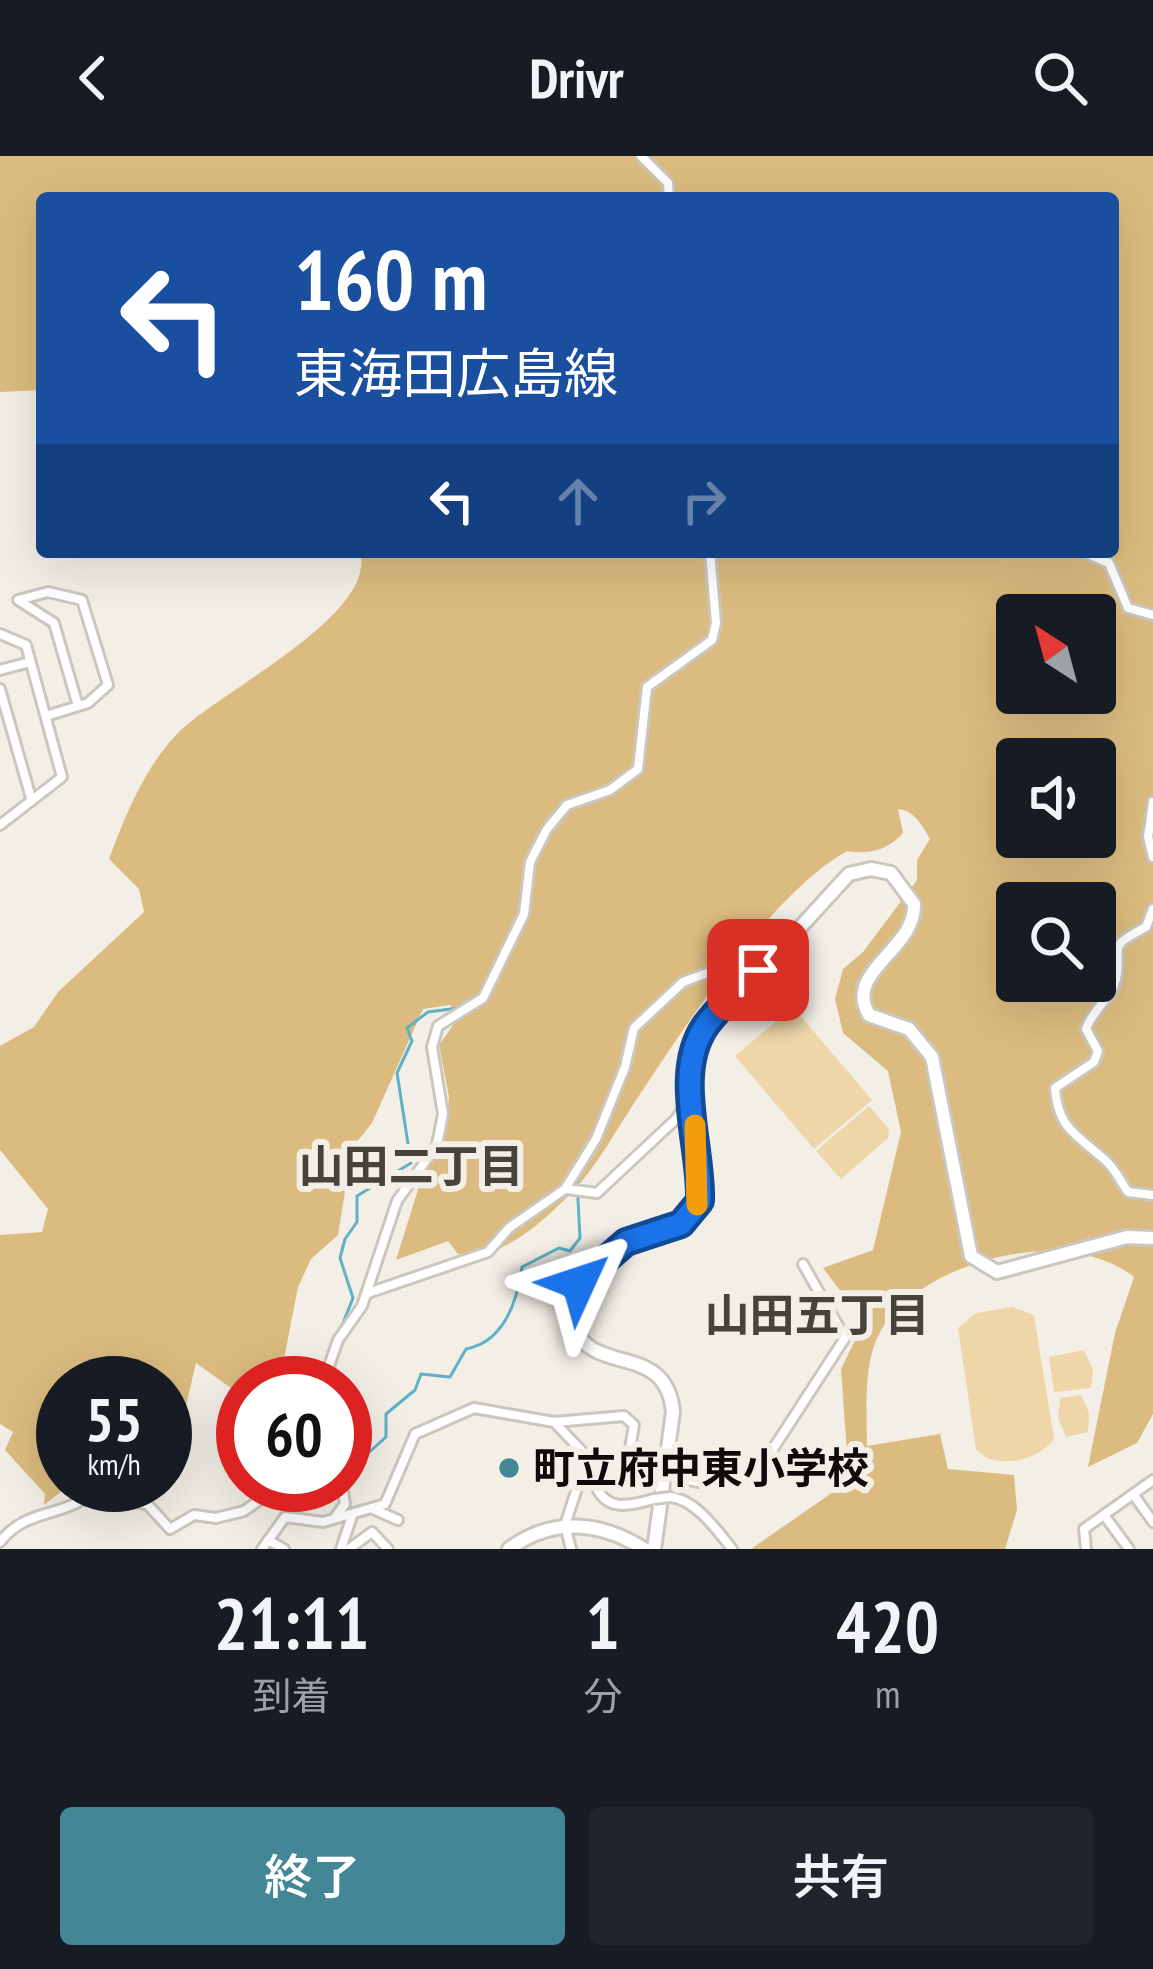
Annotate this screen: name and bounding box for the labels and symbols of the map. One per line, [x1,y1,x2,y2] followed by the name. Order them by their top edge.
[996,594,1116,714] north arrow
[707,919,809,1021] pin
[298,1136,524,1194] district label: 山田二丁目
[516,1220,642,1346] position arrow
[704,1285,930,1343] district label: 山田五丁目
[216,1356,372,1512] speed limit sign: 60
[533,1440,869,1495] place label: 町立府中東小学校
[496,1455,522,1481] marker: 町立府中東小学校

